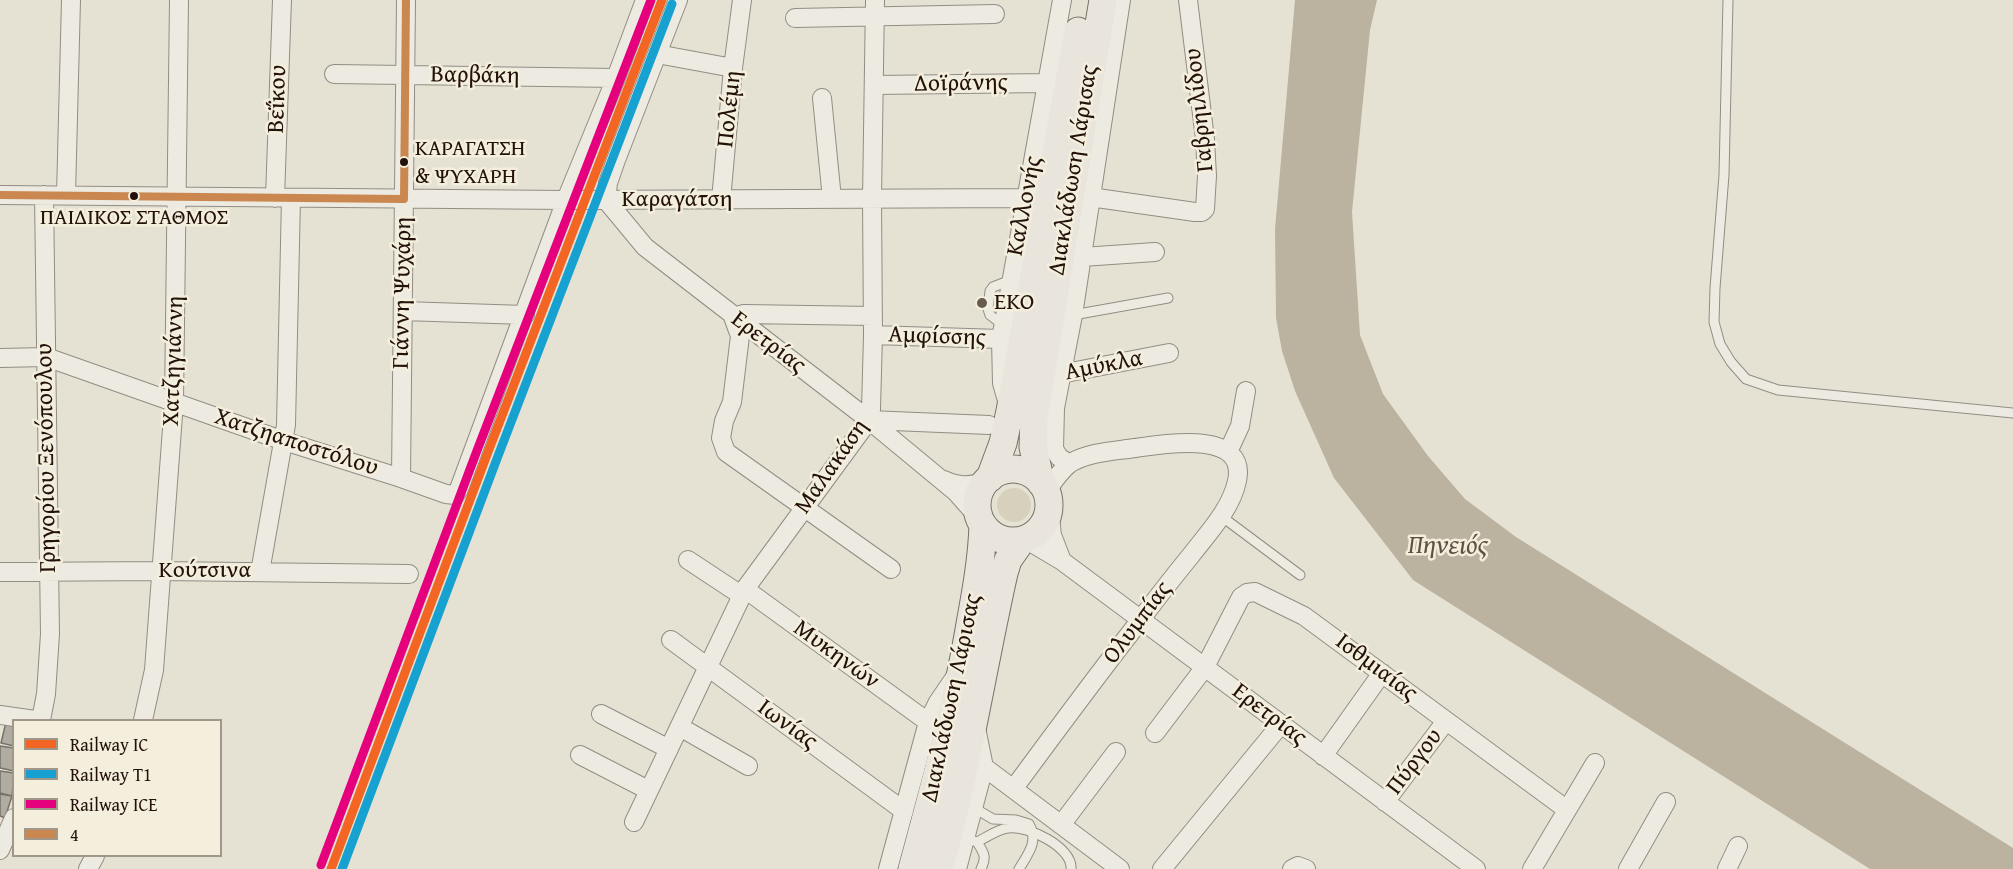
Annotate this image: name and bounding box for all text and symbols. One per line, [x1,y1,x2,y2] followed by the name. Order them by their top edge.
[1179,47,1221,173] street label: Γαβρηιλίδου
[430,61,520,91] street label: Βαρβάκη
[1043,63,1105,277] street label: Διακλάδωση Λάρισας
[262,64,294,134] street label: Βεΐκου
[712,69,748,149] street label: Πολέμη
[914,69,1008,99] street label: Δοϊράνης
[415,136,525,188] place label: ΚΑΡΑΓΑΤΣΗ & ΨΥΧΑΡΗ
[1001,154,1049,258] street label: Καλλoνής
[398,156,410,168] marker: ΚΑΡΑΓΑΤΣΗ & ΨΥΧΑΡΗ
[621,186,733,214] street label: Καραγάτση
[128,190,140,202] marker: ΠΑΙΔΙΚΟΣ ΣΤΑΘΜΟΣ
[40,205,228,231] place label: ΠΑΙΔΙΚΟΣ ΣΤΑΘΜΟΣ
[387,217,419,369] street label: Γιάννη Ψυχάρη
[994,289,1034,317] place label: EKO
[157,295,191,427] street label: Χατζηγιάννη
[975,296,989,310] marker: EKO
[725,306,811,380] street label: Ερετρίας
[888,321,986,353] street label: Αμφίσσης
[31,343,63,573] street label: Γρηγορίου Ξενόπουλου
[1062,344,1146,388] street label: Αμύκλα
[210,403,382,483] street label: Χατζηαποστόλου
[789,414,875,520] street label: Μαλακάση
[1408,530,1488,562] water label: Πηνειός
[158,557,252,585] street label: Κούτσινα
[1098,576,1178,670] street label: Ολυμπίας
[916,591,988,805] street label: Διακλάδωση Λάρισας
[787,614,885,696] street label: Μυκηνών
[1329,628,1423,708] street label: Ισθμιαίας
[1226,678,1312,752] street label: Ερετρίας
[751,694,823,756] street label: Ιωνίας
[12,719,222,857] legend
[1381,723,1449,801] street label: Πύργου
[70,731,148,758] text: Railway IC
[70,761,152,788] text: Railway T1
[70,791,157,818] text: Railway ICE
[70,821,79,848] text: 4

